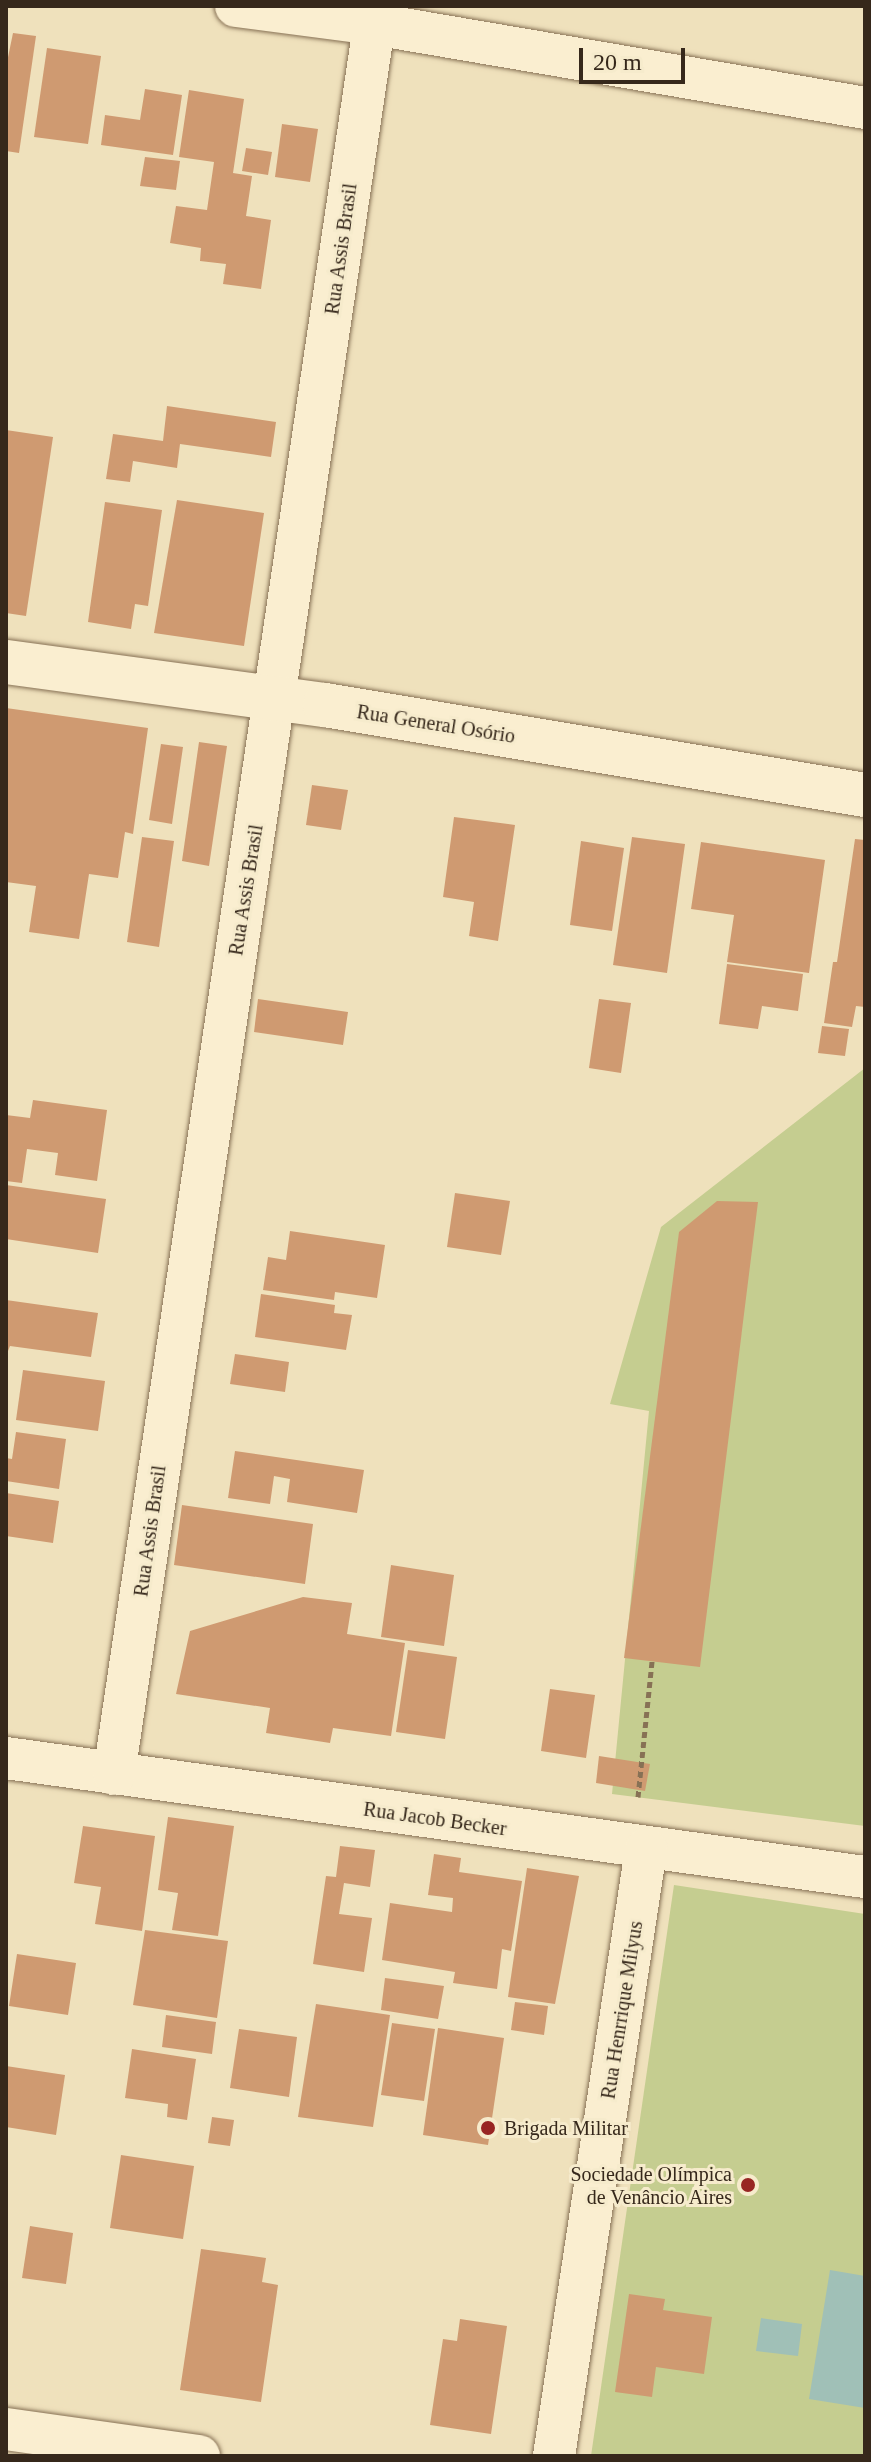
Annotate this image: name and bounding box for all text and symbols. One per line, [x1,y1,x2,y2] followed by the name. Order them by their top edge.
[583,32,689,82] scale bar
[593,49,642,75] text: 20 m
[320,181,362,317] street label: Rua Assis Brasil
[355,700,517,748] street label: Rua General Osório
[224,822,268,958] street label: Rua Assis Brasil
[129,1463,171,1599] street label: Rua Assis Brasil
[362,1797,508,1841] street label: Rua Jacob Becker
[596,1919,648,2101] street label: Rua Henrrique Milyus
[504,2116,628,2140] place label: Brigada Militar
[479,2119,497,2137] marker: Brigada Militar
[570,2162,732,2209] place label: Sociedade Olímpica de Venâncio Aires
[739,2176,757,2194] marker: Sociedade Olímpica de Venâncio Aires

